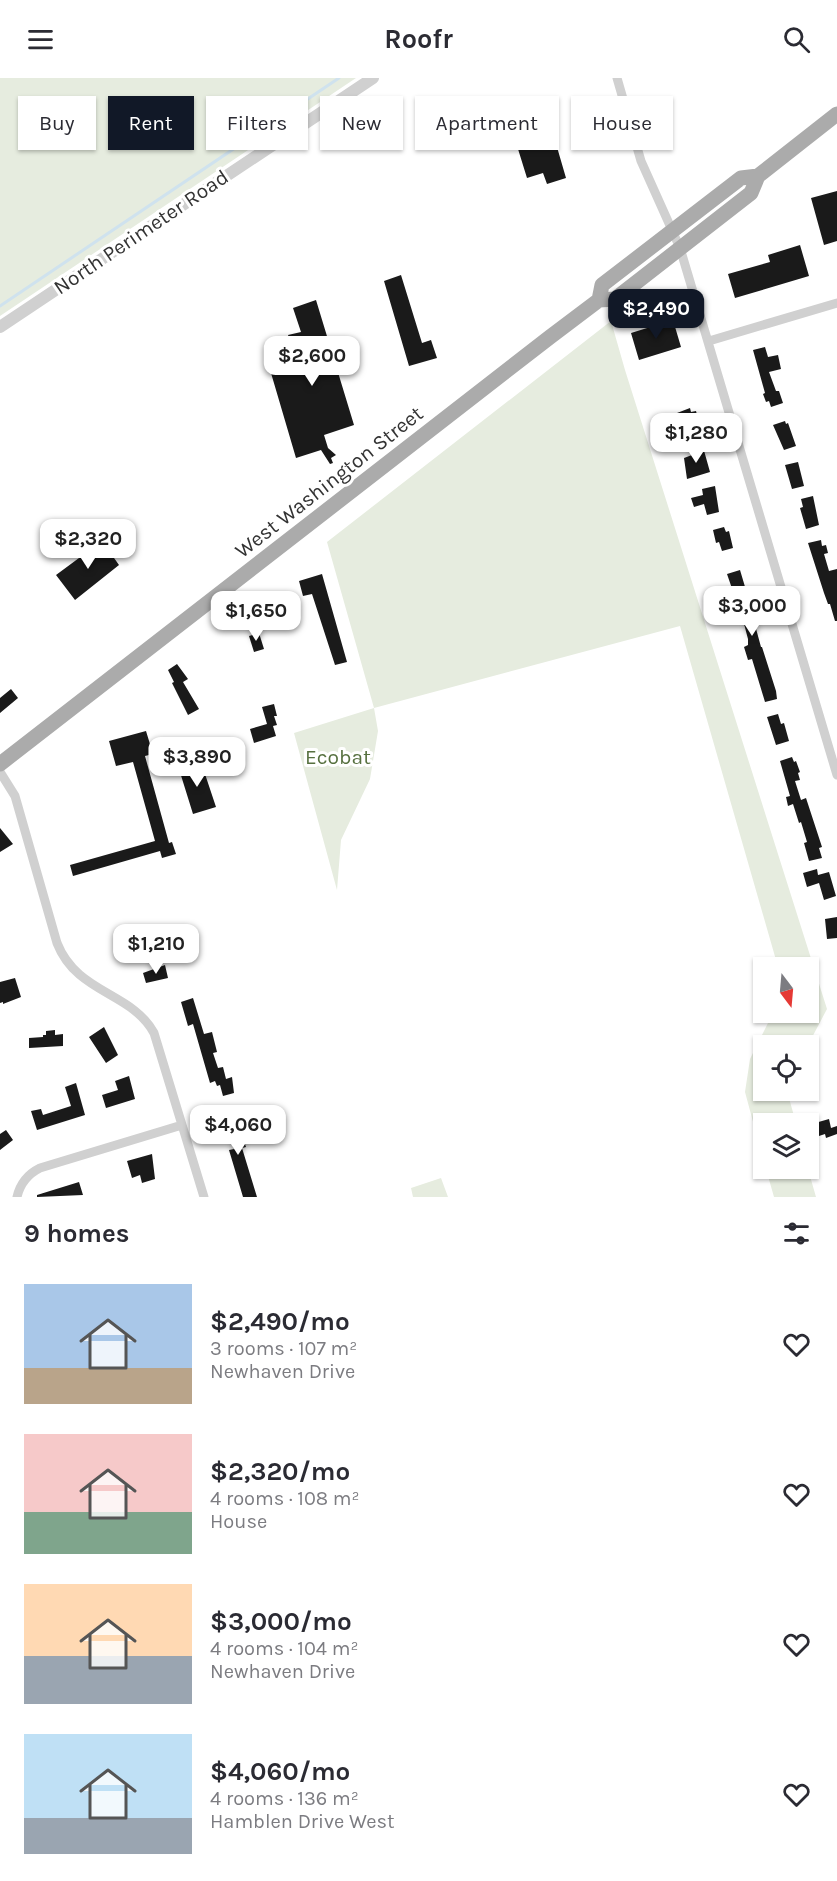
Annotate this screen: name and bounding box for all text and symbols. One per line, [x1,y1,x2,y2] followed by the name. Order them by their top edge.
[24,23,57,56] icon: menu
[384,23,453,55] text: Roofr
[780,23,813,56] icon: search
[18,96,96,150] chip: Buy
[108,96,194,150] chip: Rent
[206,96,308,150] chip: Filters
[320,96,403,150] chip: New
[415,96,559,150] chip: Apartment
[571,96,673,150] chip: House
[49,165,233,299] street label: North Perimeter Road
[607,289,705,340] pin: $2,490
[622,297,690,320] text: $2,490
[263,336,361,387] pin: $2,600
[278,344,346,367] text: $2,600
[230,401,428,563] street label: West Washington Street
[647,413,745,464] pin: $1,280
[664,421,728,444] text: $1,280
[39,519,137,570] pin: $2,320
[54,527,122,550] text: $2,320
[703,586,801,637] pin: $3,000
[207,591,305,642] pin: $1,650
[717,594,787,617] text: $3,000
[225,599,287,622] text: $1,650
[148,737,246,788] pin: $3,890
[162,745,232,768] text: $3,890
[305,745,371,769] park label: Ecobat
[107,924,205,975] pin: $1,210
[127,932,185,955] text: $1,210
[753,957,819,1023] north arrow
[753,957,819,1179] map controls
[753,1035,819,1101] button: locate
[189,1105,287,1156] pin: $4,060
[204,1113,272,1136] text: $4,060
[753,1113,819,1179] button: layers
[780,1217,813,1250] icon: filters
[24,1218,130,1249] text: 9 homes
[210,1306,350,1337] text: $2,490/mo
[72,1308,144,1380] icon: home
[780,1328,813,1361] icon: heart
[210,1337,357,1360] text: 3 rooms · 107 m²
[210,1360,355,1383] text: Newhaven Drive
[210,1456,350,1487] text: $2,320/mo
[72,1458,144,1530] icon: home
[780,1478,813,1511] icon: heart
[210,1487,360,1510] text: 4 rooms · 108 m²
[210,1510,267,1533] text: House
[210,1606,352,1637] text: $3,000/mo
[72,1608,144,1680] icon: home
[780,1628,813,1661] icon: heart
[210,1637,358,1660] text: 4 rooms · 104 m²
[210,1660,355,1683] text: Newhaven Drive
[210,1756,350,1787] text: $4,060/mo
[72,1758,144,1830] icon: home
[780,1778,813,1811] icon: heart
[210,1787,359,1810] text: 4 rooms · 136 m²
[210,1810,395,1833] text: Hamblen Drive West

